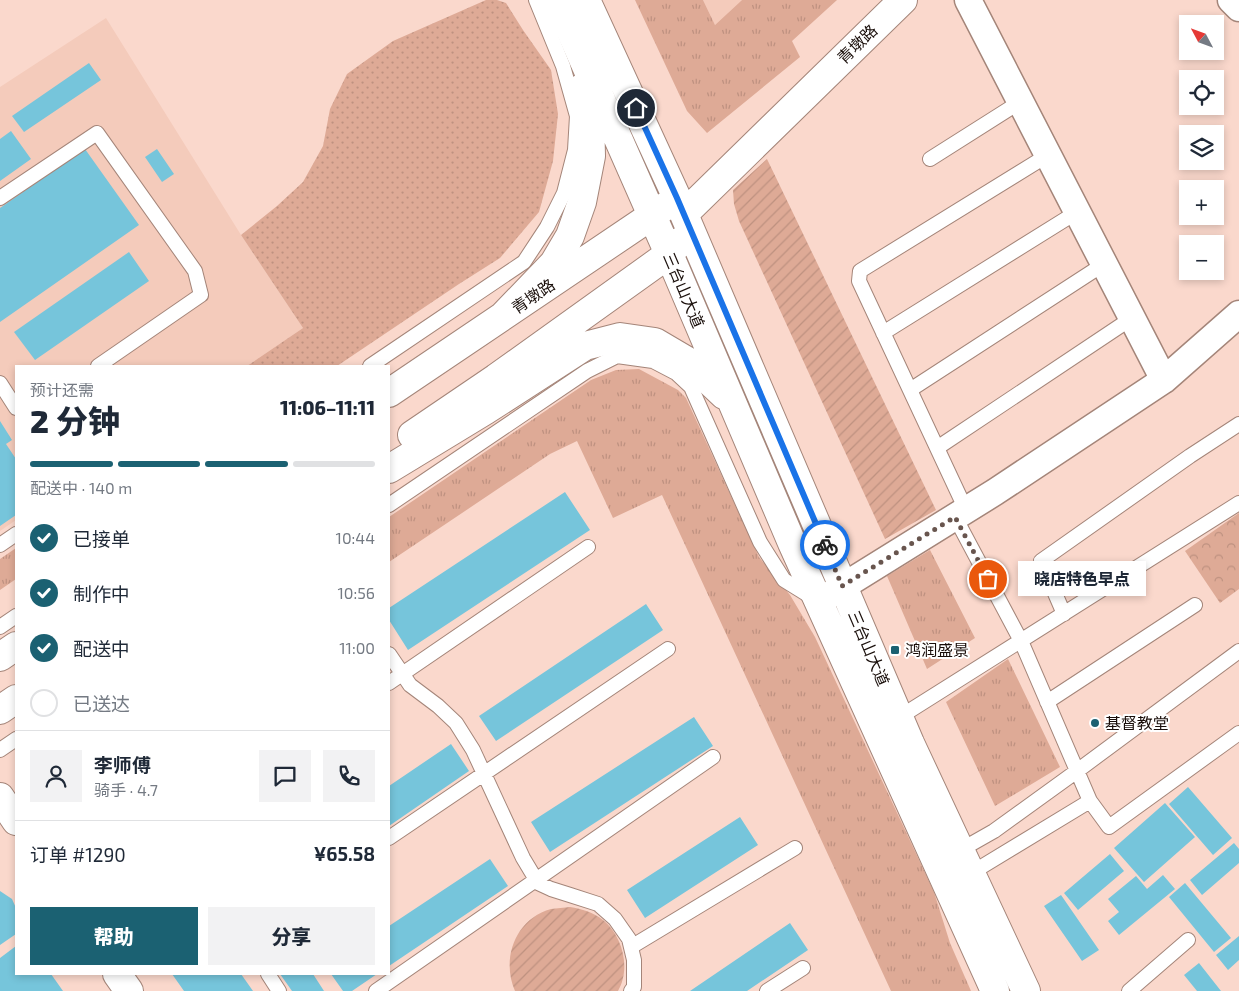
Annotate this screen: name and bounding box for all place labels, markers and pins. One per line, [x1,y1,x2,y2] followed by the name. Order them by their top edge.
[615,87,657,129] pin
[967,558,1009,600] pin
[1018,562,1146,596] callout: 晓店特色早点
[905,640,969,659] place label: 鸿润盛景
[889,644,901,656] marker: 鸿润盛景
[1105,713,1169,732] place label: 基督教堂
[1089,717,1101,729] marker: 基督教堂

